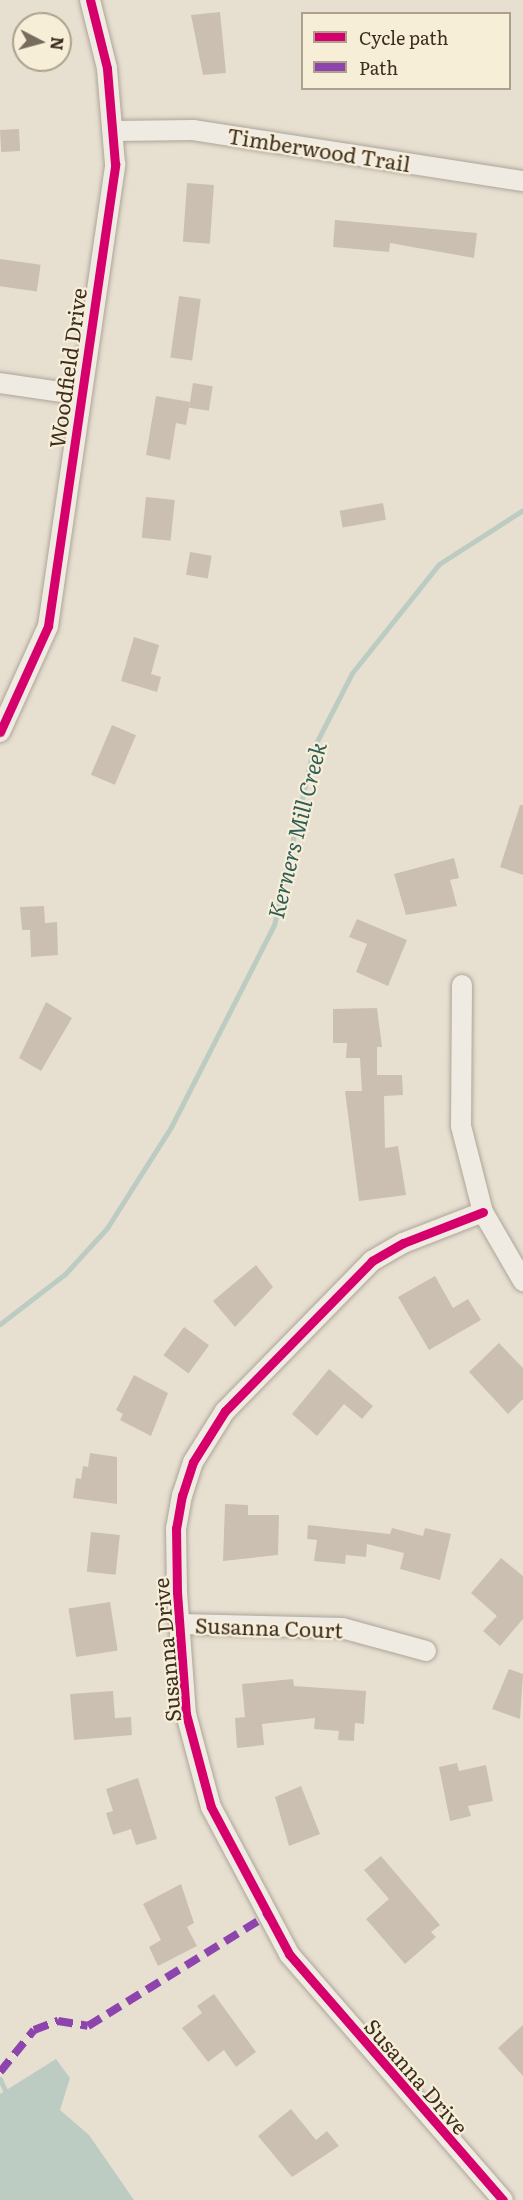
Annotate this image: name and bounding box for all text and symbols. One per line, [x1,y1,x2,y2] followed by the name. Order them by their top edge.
[12,12,72,72] north arrow
[301,12,511,90] legend
[359,24,448,51] text: Cycle path
[45,36,71,52] text: N
[359,54,398,81] text: Path
[226,122,412,176] street label: Timberwood Trail
[43,286,91,450] street label: Woodfield Drive
[261,739,331,921] water label: Kerners Mill Creek
[147,1577,185,1723] street label: Susanna Drive
[195,1612,343,1642] street label: Susanna Court
[360,2013,474,2139] street label: Susanna Drive

